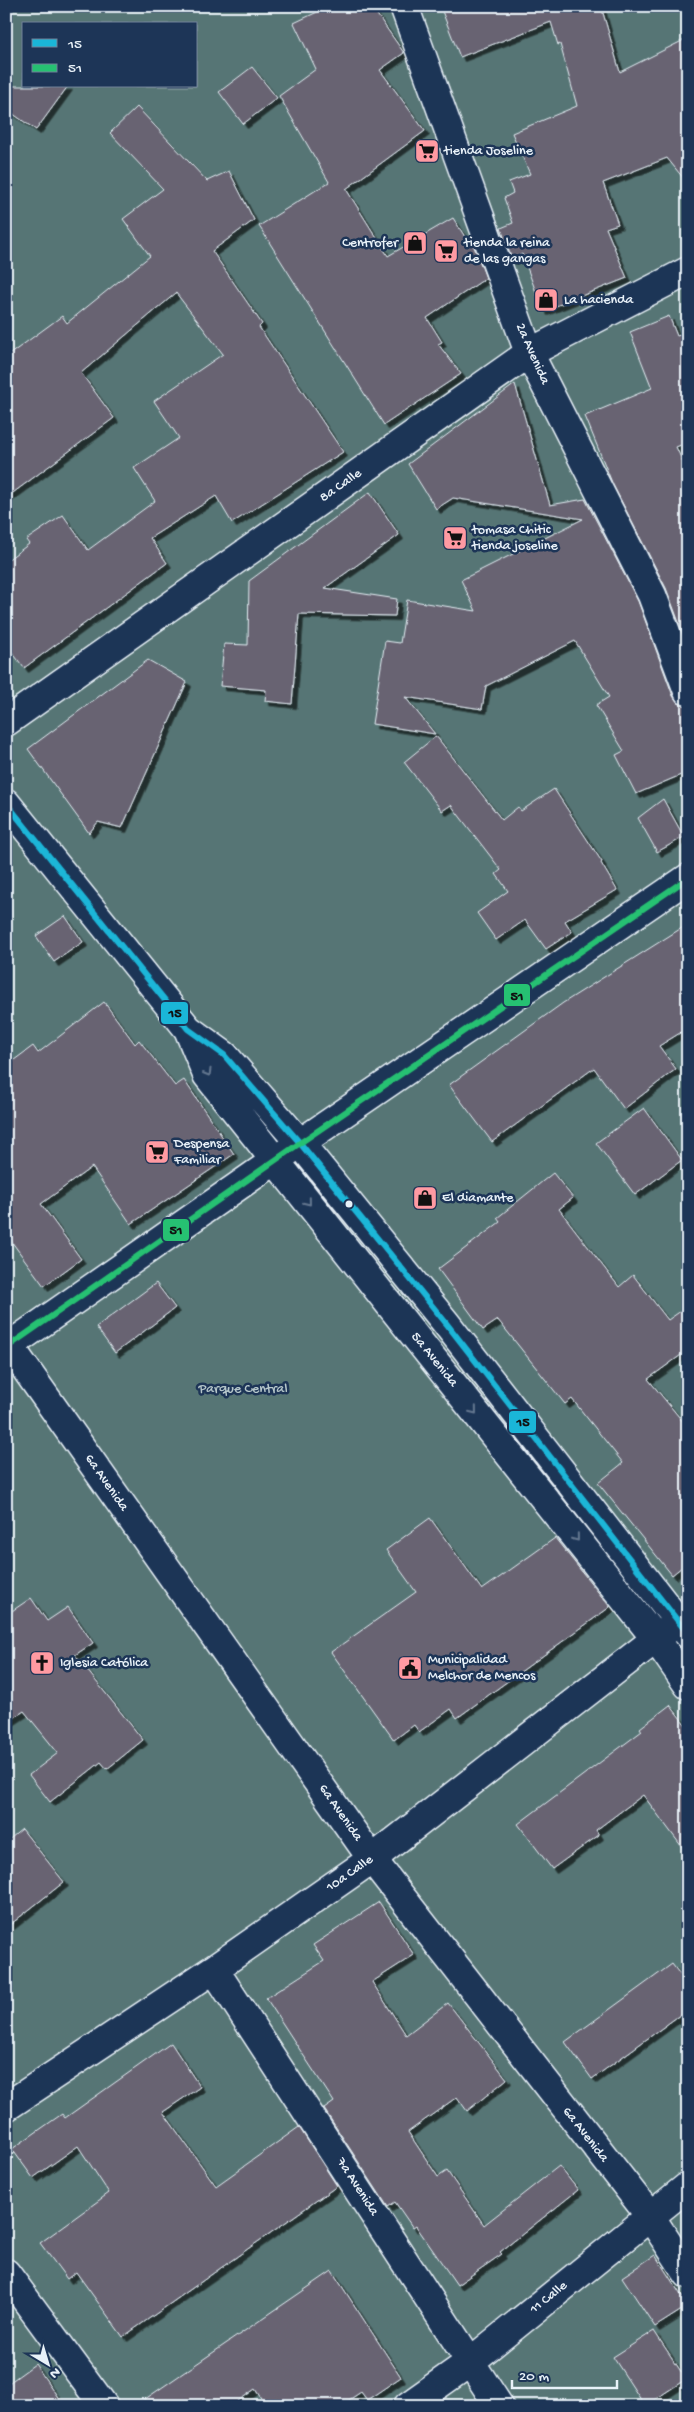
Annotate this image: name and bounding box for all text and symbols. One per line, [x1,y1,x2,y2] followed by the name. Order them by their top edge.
[22,22,198,88] legend
[67,36,82,54] text: 15
[68,60,82,78] text: 51
[414,138,440,164] supermarket icon: tienda Joseline
[443,143,534,160] place label: tienda Joseline
[402,230,428,256] shop icon: Centrofer
[342,235,399,252] place label: Centrofer
[463,235,551,268] place label: tienda la reina de las gangas
[433,238,459,264] supermarket icon: tienda la reina de las gangas
[533,287,559,313] shop icon: La hacienda
[564,292,634,309] place label: La hacienda
[511,321,554,388] street label: 2a Avenida
[317,465,366,507] street label: 8a Calle
[471,522,558,555] place label: tomasa Chitic tienda joseline
[442,525,468,551] supermarket icon: tomasa Chitic tienda joseline
[503,983,531,1007] line badge: 51
[510,989,524,1006] text: 51
[160,1001,189,1025] line badge: 15
[167,1006,182,1023] text: 15
[202,1068,212,1077] one-way arrow
[173,1136,230,1169] place label: Despensa Familiar
[144,1139,170,1165] supermarket icon: Despensa Familiar
[412,1185,438,1211] shop icon: El diamante
[442,1190,514,1207] place label: El diamante
[302,1196,310,1205] one-way arrow
[344,1199,354,1209] unlabelled marker
[162,1218,190,1242] line badge: 51
[169,1223,183,1240] text: 51
[407,1329,462,1392] street label: 5a Avenida
[198,1381,287,1398] park label: Parque Central
[469,1405,477,1414] one-way arrow
[508,1410,537,1434] line badge: 15
[515,1415,530,1432] text: 15
[80,1451,132,1516] street label: 6a Avenida
[570,1532,578,1541] one-way arrow
[29,1650,55,1676] church icon: Iglesia Católica
[428,1652,536,1685] place label: Municipalidad Melchor de Mencos
[60,1655,149,1672] place label: Iglesia Católica
[397,1655,423,1681] public building icon: Municipalidad Melchor de Mencos
[314,1781,366,1846] street label: 6a Avenida
[322,1851,377,1897] street label: 10a Calle
[558,2104,613,2167] street label: 6a Avenida
[331,2154,383,2220] street label: 7a Avenida
[526,2277,572,2319] street label: 11 Calle
[22,2340,72,2390] north arrow
[512,2357,616,2389] scale bar
[46,2363,63,2382] text: N
[519,2368,549,2386] text: 20 m

